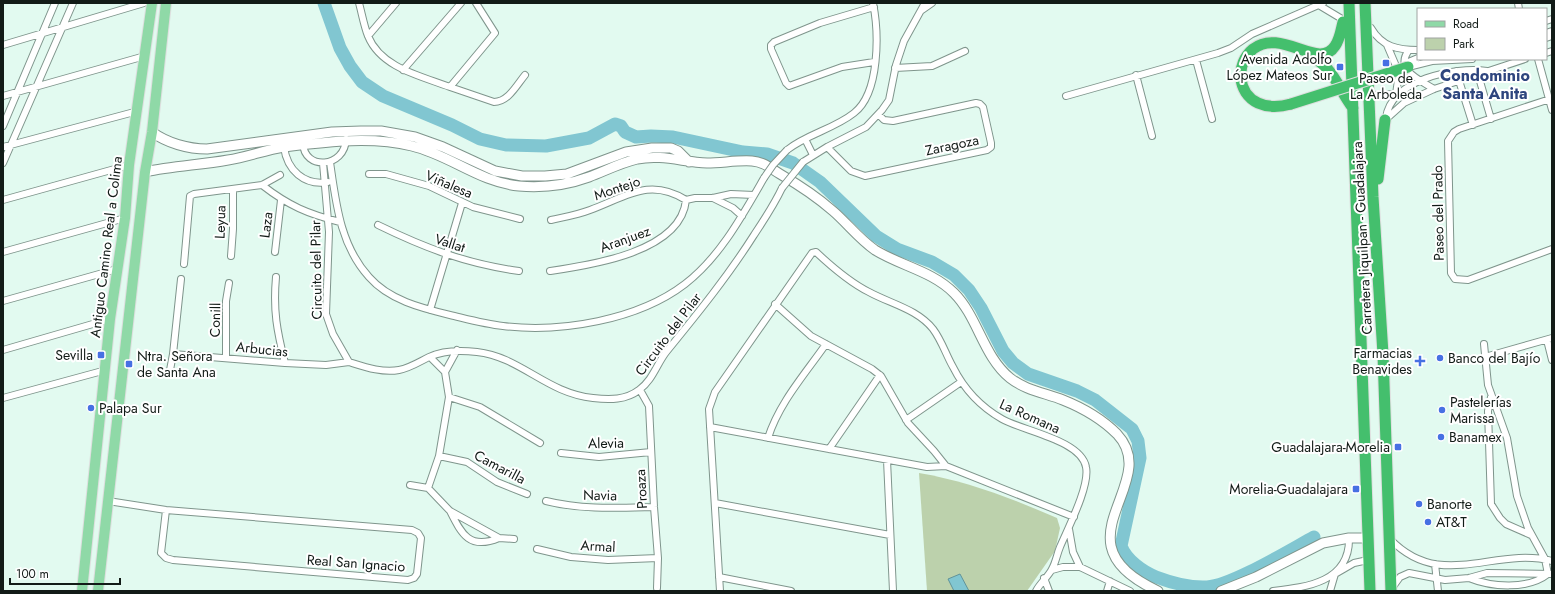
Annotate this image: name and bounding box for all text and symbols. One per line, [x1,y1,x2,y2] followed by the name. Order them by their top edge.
[1417,8,1547,60] legend
[1453,15,1479,33] text: Road
[1453,35,1475,53] text: Park
[1226,49,1332,85] place label: Avenida Adolfo López Mateos Sur
[1381,58,1391,68] marker: Paseo de La Arboleda
[1335,62,1345,72] marker: Avenida Adolfo López Mateos Sur
[1440,64,1530,105] district label: Condominio Santa Anita
[1350,68,1422,104] place label: Paseo de La Arboleda
[923,130,981,160] street label: Zaragoza
[1347,141,1377,335] street label: Carretera Jiquilpan - Guadalajara
[85,155,127,339] street label: Antiguo Camino Real a Colima
[422,165,476,203] street label: Viñalesa
[1427,165,1449,261] street label: Paseo del Prado
[591,171,643,205] street label: Montejo
[209,205,231,239] street label: Leyua
[254,211,278,239] street label: Laza
[305,220,327,320] street label: Circuito del Pilar
[597,220,654,257] street label: Aranjuez
[432,229,468,258] street label: Vallat
[630,288,706,380] street label: Circuito del Pilar
[205,302,225,338] street label: Conill
[235,336,289,362] street label: Arbucias
[1352,343,1412,379] place label: Farmacias Benavides
[55,345,93,365] place label: Sevilla
[137,346,216,382] place label: Ntra. Señora de Santa Ana
[1448,348,1541,368] place label: Banco del Bajío
[96,350,106,360] marker: Sevilla
[1435,353,1445,363] marker: Banco del Bajío
[1415,356,1425,366] marker: Farmacias Benavides
[124,359,134,369] marker: Ntra. Señora de Santa Ana
[1450,392,1512,428] place label: Pastelerías Marissa
[996,394,1064,438] street label: La Romana
[99,398,162,418] place label: Palapa Sur
[86,403,96,413] marker: Palapa Sur
[1437,405,1447,415] marker: Pastelerías Marissa
[1449,427,1502,447] place label: Banamex
[1436,432,1446,442] marker: Banamex
[588,433,624,453] street label: Alevia
[1271,437,1390,457] place label: Guadalajara-Morelia
[1393,442,1403,452] marker: Guadalajara-Morelia
[471,445,529,489] street label: Camarilla
[630,469,652,509] street label: Proaza
[1229,479,1348,499] place label: Morelia-Guadalajara
[1351,484,1361,494] marker: Morelia-Guadalajara
[583,485,617,505] street label: Navia
[1427,494,1472,514] place label: Banorte
[1414,499,1424,509] marker: Banorte
[1436,512,1467,532] place label: AT&T
[1423,517,1433,527] marker: AT&T
[580,535,616,557] street label: Armal
[306,550,406,576] street label: Real San Ignacio
[10,560,120,586] scale bar
[16,565,49,583] text: 100 m

